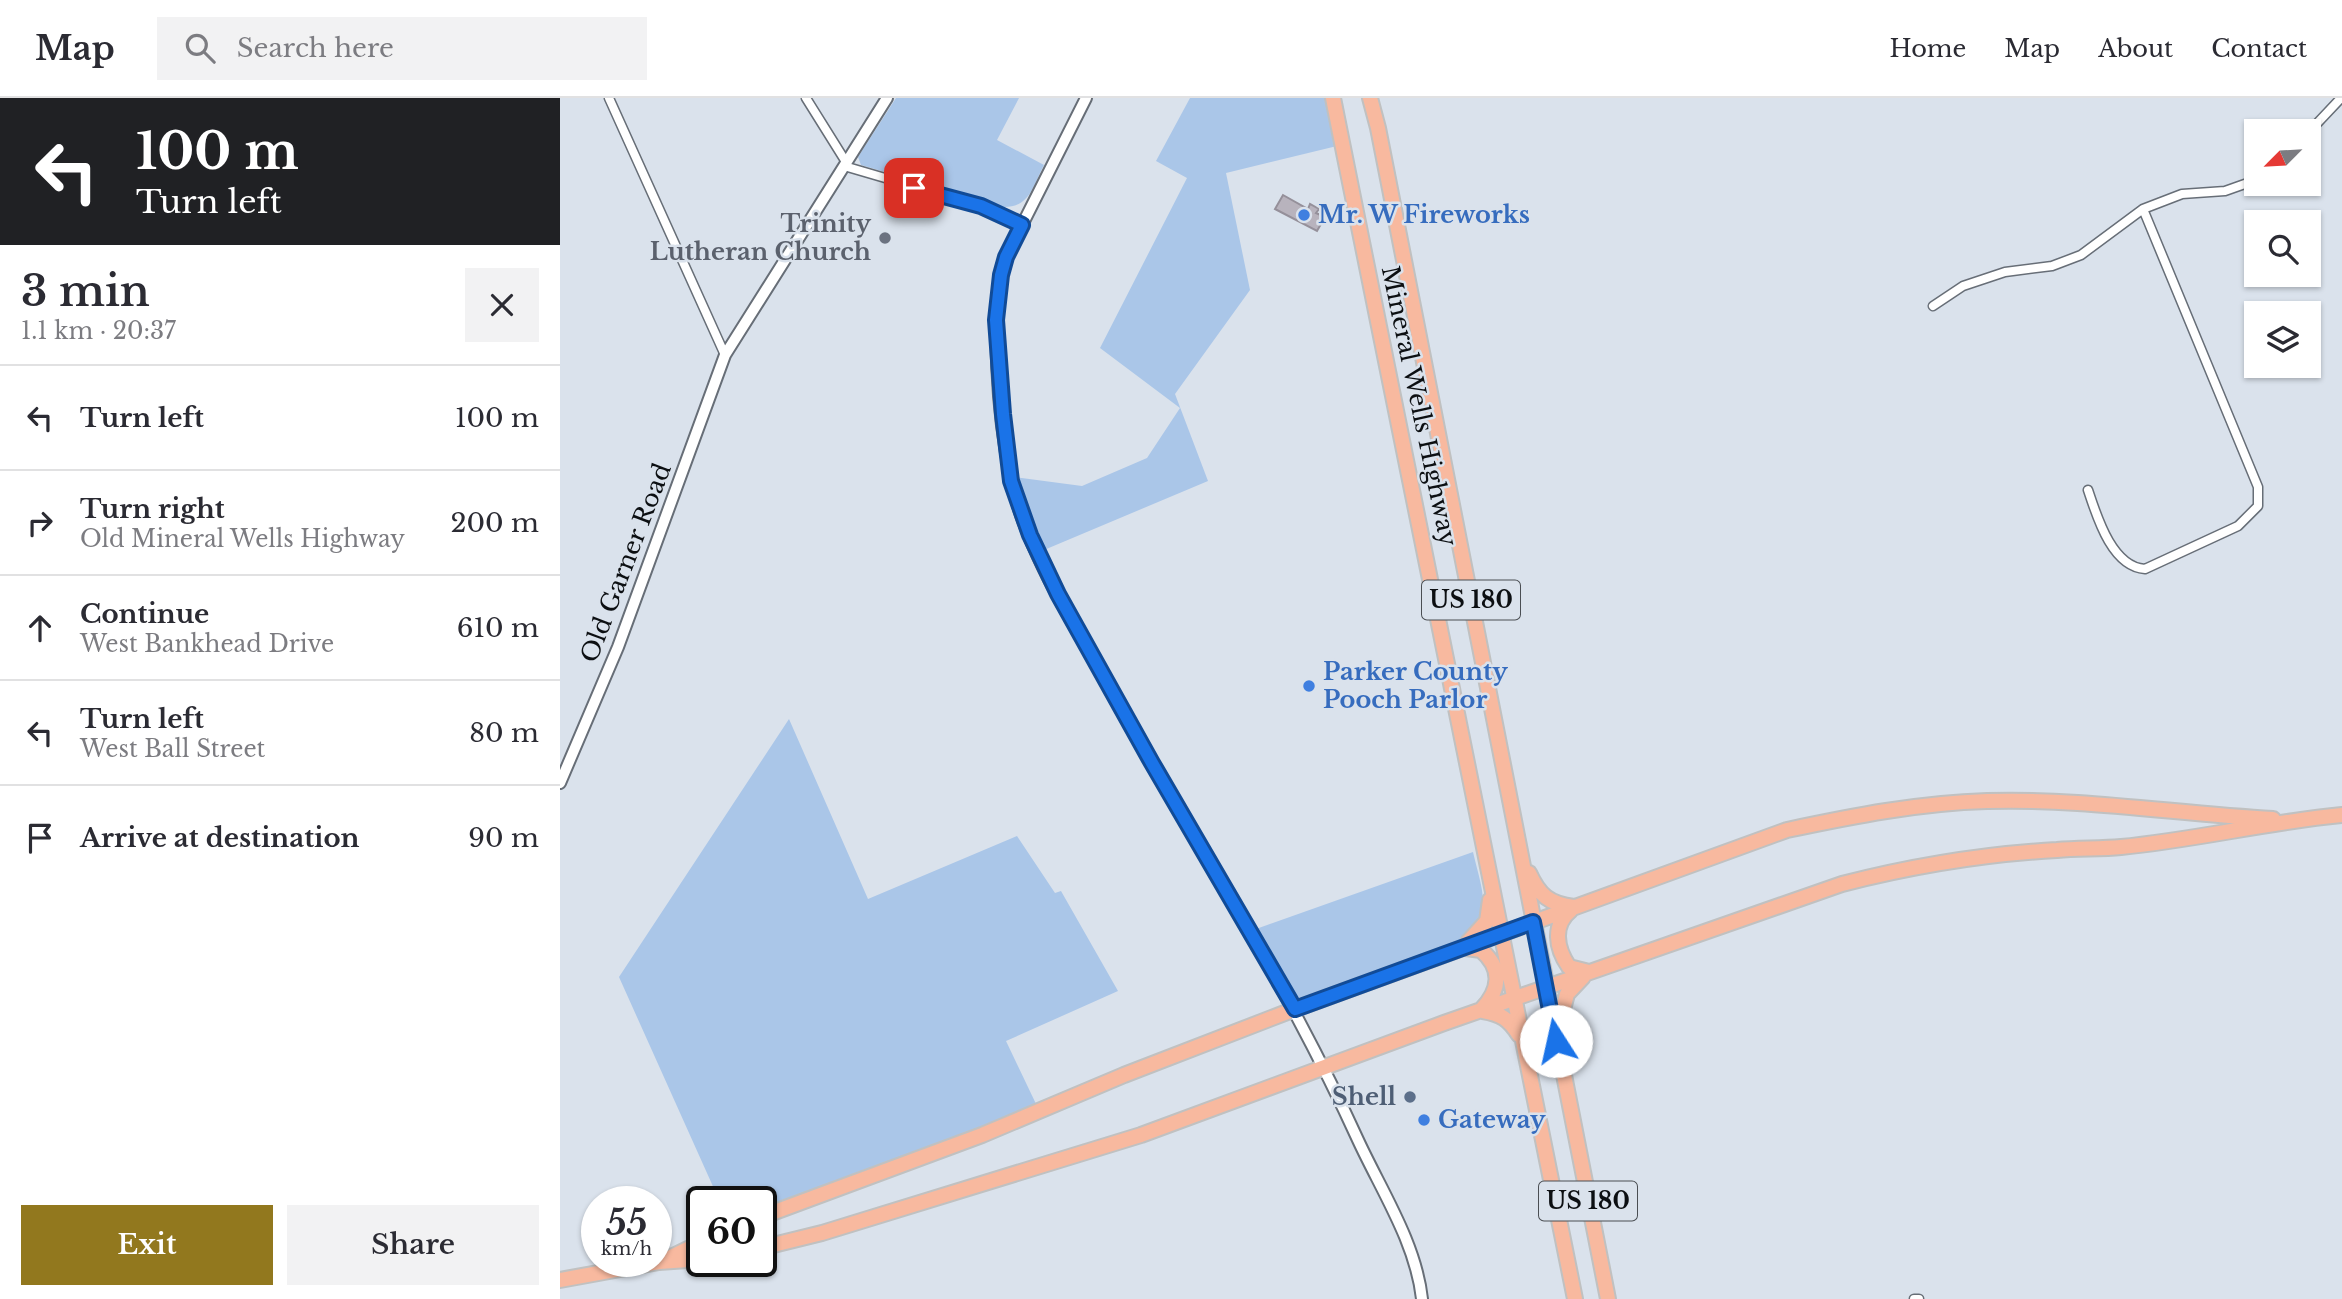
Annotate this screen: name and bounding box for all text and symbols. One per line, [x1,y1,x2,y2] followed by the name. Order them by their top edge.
[157,17,647,80] search box
[35,28,115,69] text: Map
[181,29,219,67] icon: search
[237,32,394,64] text: Search here
[1890,34,1966,63] text: Home
[2004,34,2060,63] text: Map
[2098,34,2173,63] text: About
[2211,34,2307,63] text: Contact
[2244,119,2320,196] north arrow
[2244,119,2321,378] map controls
[136,121,299,182] text: 100 m
[21,126,112,217] icon: left
[884,158,944,218] pin
[895,169,933,207] icon: arrive
[136,182,282,222] text: Turn left
[1318,200,1530,229] place label: Mr. W Fireworks
[1296,207,1312,223] marker: Mr. W Fireworks
[650,209,871,266] place label: Trinity Lutheran Church
[2244,210,2321,287] button: search
[877,230,893,246] marker: Trinity Lutheran Church
[1376,263,1464,549] street label: Mineral Wells Highway
[21,265,150,317] text: 3 min
[465,268,539,342] button: close
[2244,301,2321,378] button: layers
[21,317,176,345] text: 1.1 km · 20:37
[21,399,59,437] icon: left
[80,402,204,434] text: Turn left
[455,402,539,434] text: 100 m
[574,459,677,666] street label: Old Garner Road
[80,493,225,525] text: Turn right
[21,504,59,542] icon: right
[450,507,539,539] text: 200 m
[80,525,405,553] text: Old Mineral Wells Highway
[1422,580,1520,620] road number: US 180
[80,598,209,630] text: Continue
[21,609,59,647] icon: ahead
[457,612,539,644] text: 610 m
[80,630,334,658] text: West Bankhead Drive
[1323,657,1508,714] place label: Parker County Pooch Parlor
[1301,678,1317,694] marker: Parker County Pooch Parlor
[80,703,204,735] text: Turn left
[21,714,59,752] icon: left
[469,717,539,749] text: 80 m
[80,735,265,763] text: West Ball Street
[21,819,59,857] icon: arrive
[80,822,360,854] text: Arrive at destination
[468,822,539,854] text: 90 m
[1519,1004,1593,1078] position arrow
[1332,1082,1396,1111] place label: Shell
[1402,1089,1418,1105] marker: Shell
[1438,1105,1546,1134] place label: Gateway
[1416,1112,1432,1128] marker: Gateway
[1539,1182,1637,1220] road number: US 180
[686,1186,777,1277] speed limit sign: 60
[606,1201,647,1244] text: 55
[21,1205,273,1285] button: Exit
[287,1205,539,1285] button: Share
[601,1238,652,1260] text: km/h

